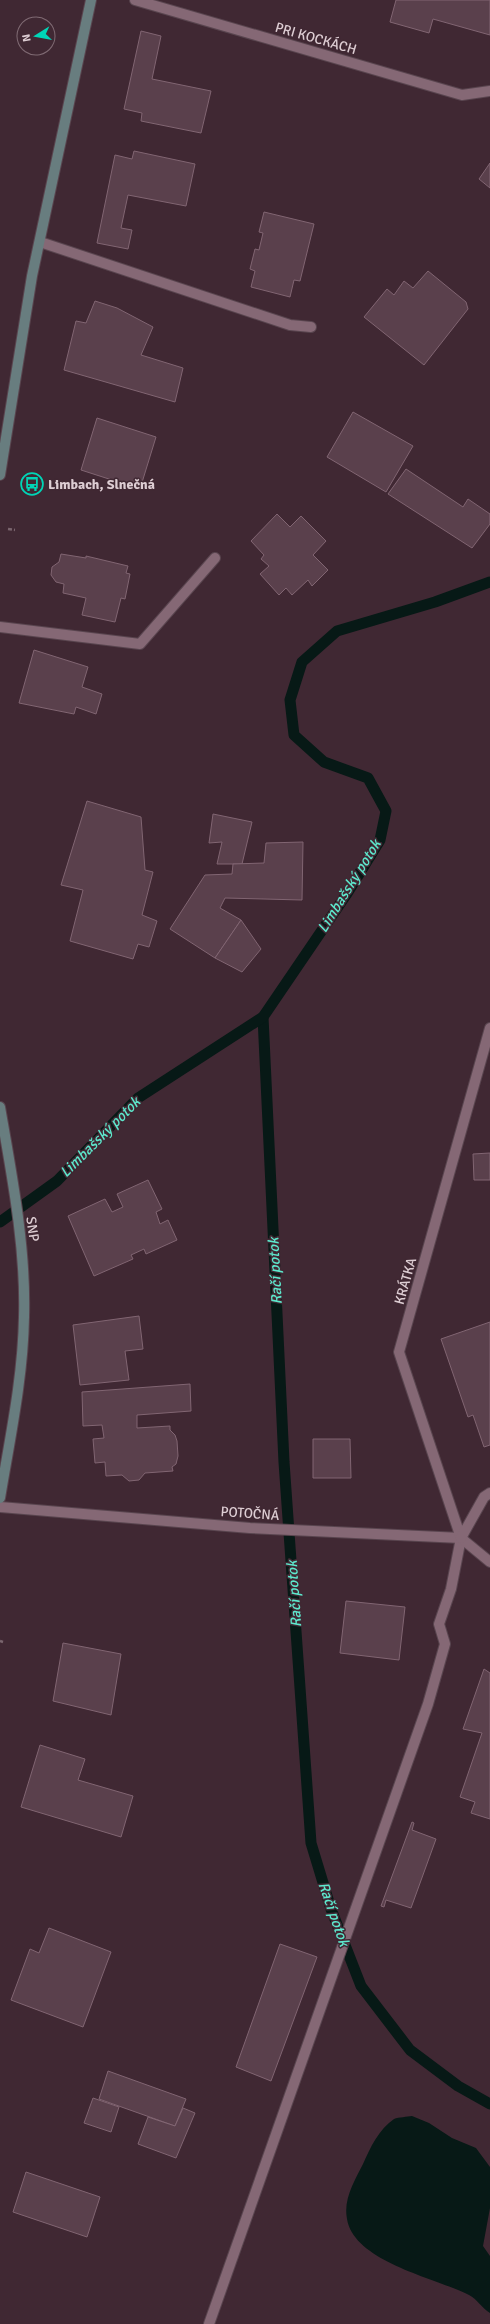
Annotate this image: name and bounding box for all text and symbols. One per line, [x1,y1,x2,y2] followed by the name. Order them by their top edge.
[16,16,56,56] north arrow
[273,19,359,58] street label: PRI KOCKÁCH
[20,33,34,43] text: N
[19,471,45,497] bus stop icon: Limbach, Slnečná
[48,476,155,493] place label: Limbach, Slnečná
[313,835,386,936] water label: Limbašský potok
[56,1092,145,1181] water label: Limbašský potok
[22,1215,43,1243] street label: SNP
[264,1236,286,1305] water label: Račí potok
[391,1255,420,1307] street label: KRÁTKA
[220,1503,280,1524] street label: POTOČNÁ
[283,1558,305,1628] water label: Račí potok
[315,1879,354,1950] water label: Račí potok

